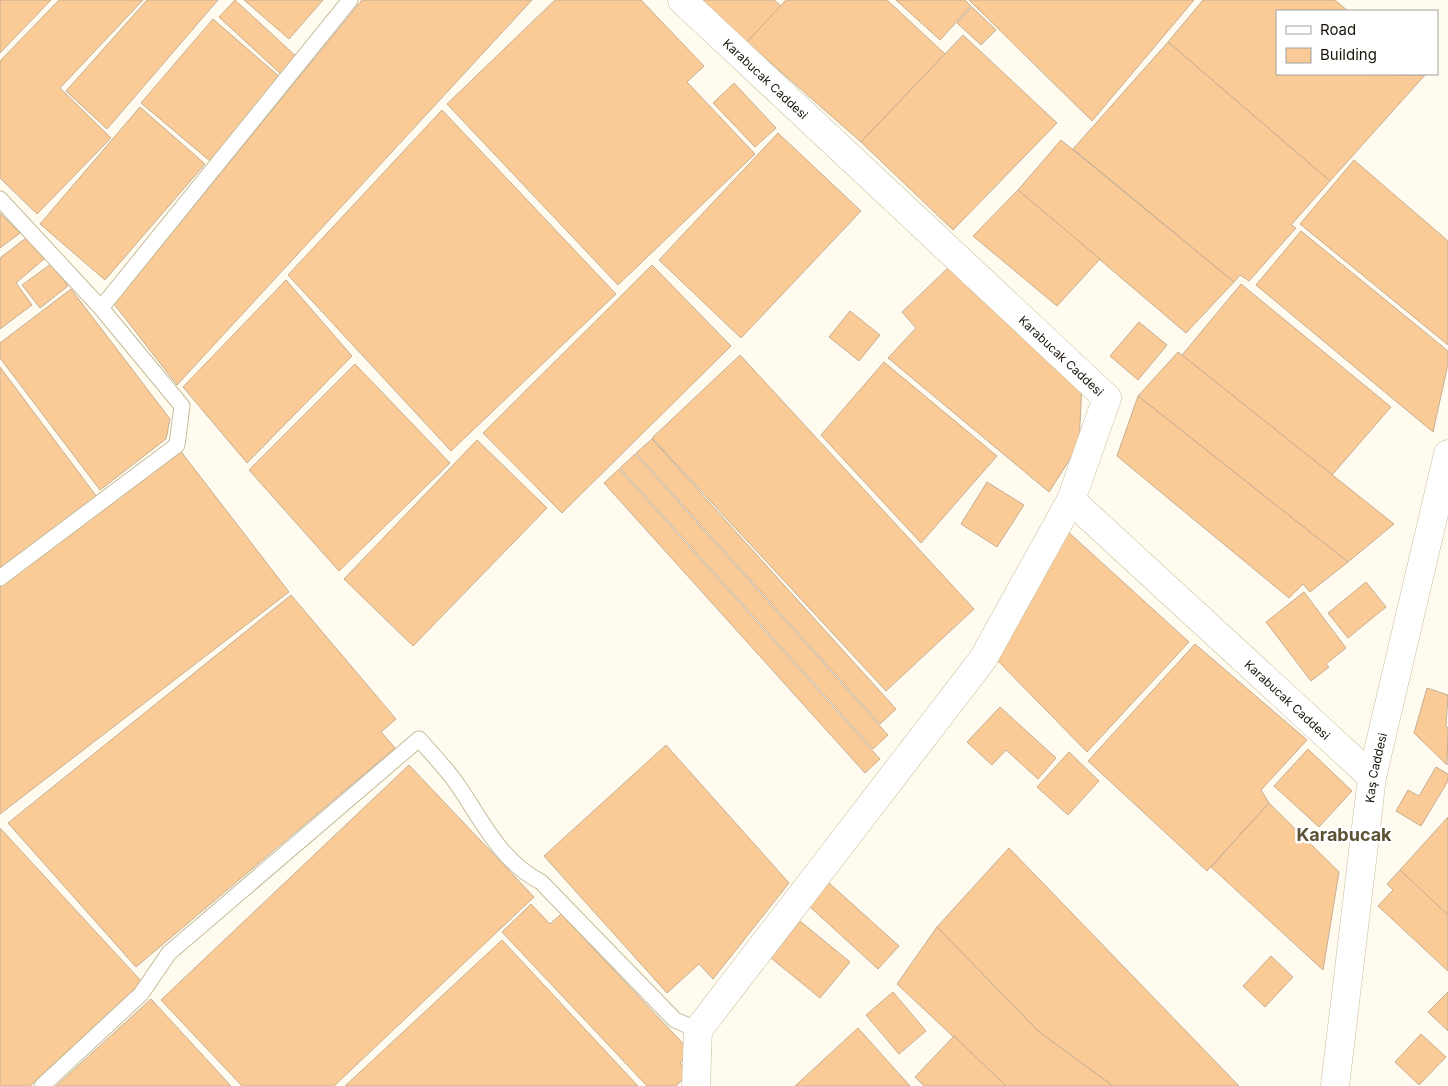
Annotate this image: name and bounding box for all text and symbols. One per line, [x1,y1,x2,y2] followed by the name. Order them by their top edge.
[1276,10,1438,75] legend
[1320,20,1356,39] text: Road
[720,35,812,122] street label: Karabucak Caddesi
[1320,45,1377,64] text: Building
[1016,312,1107,399] street label: Karabucak Caddesi
[1242,656,1334,743] street label: Karabucak Caddesi
[1361,731,1390,803] street label: Kaş Caddesi
[1296,824,1392,845] district label: Karabucak

